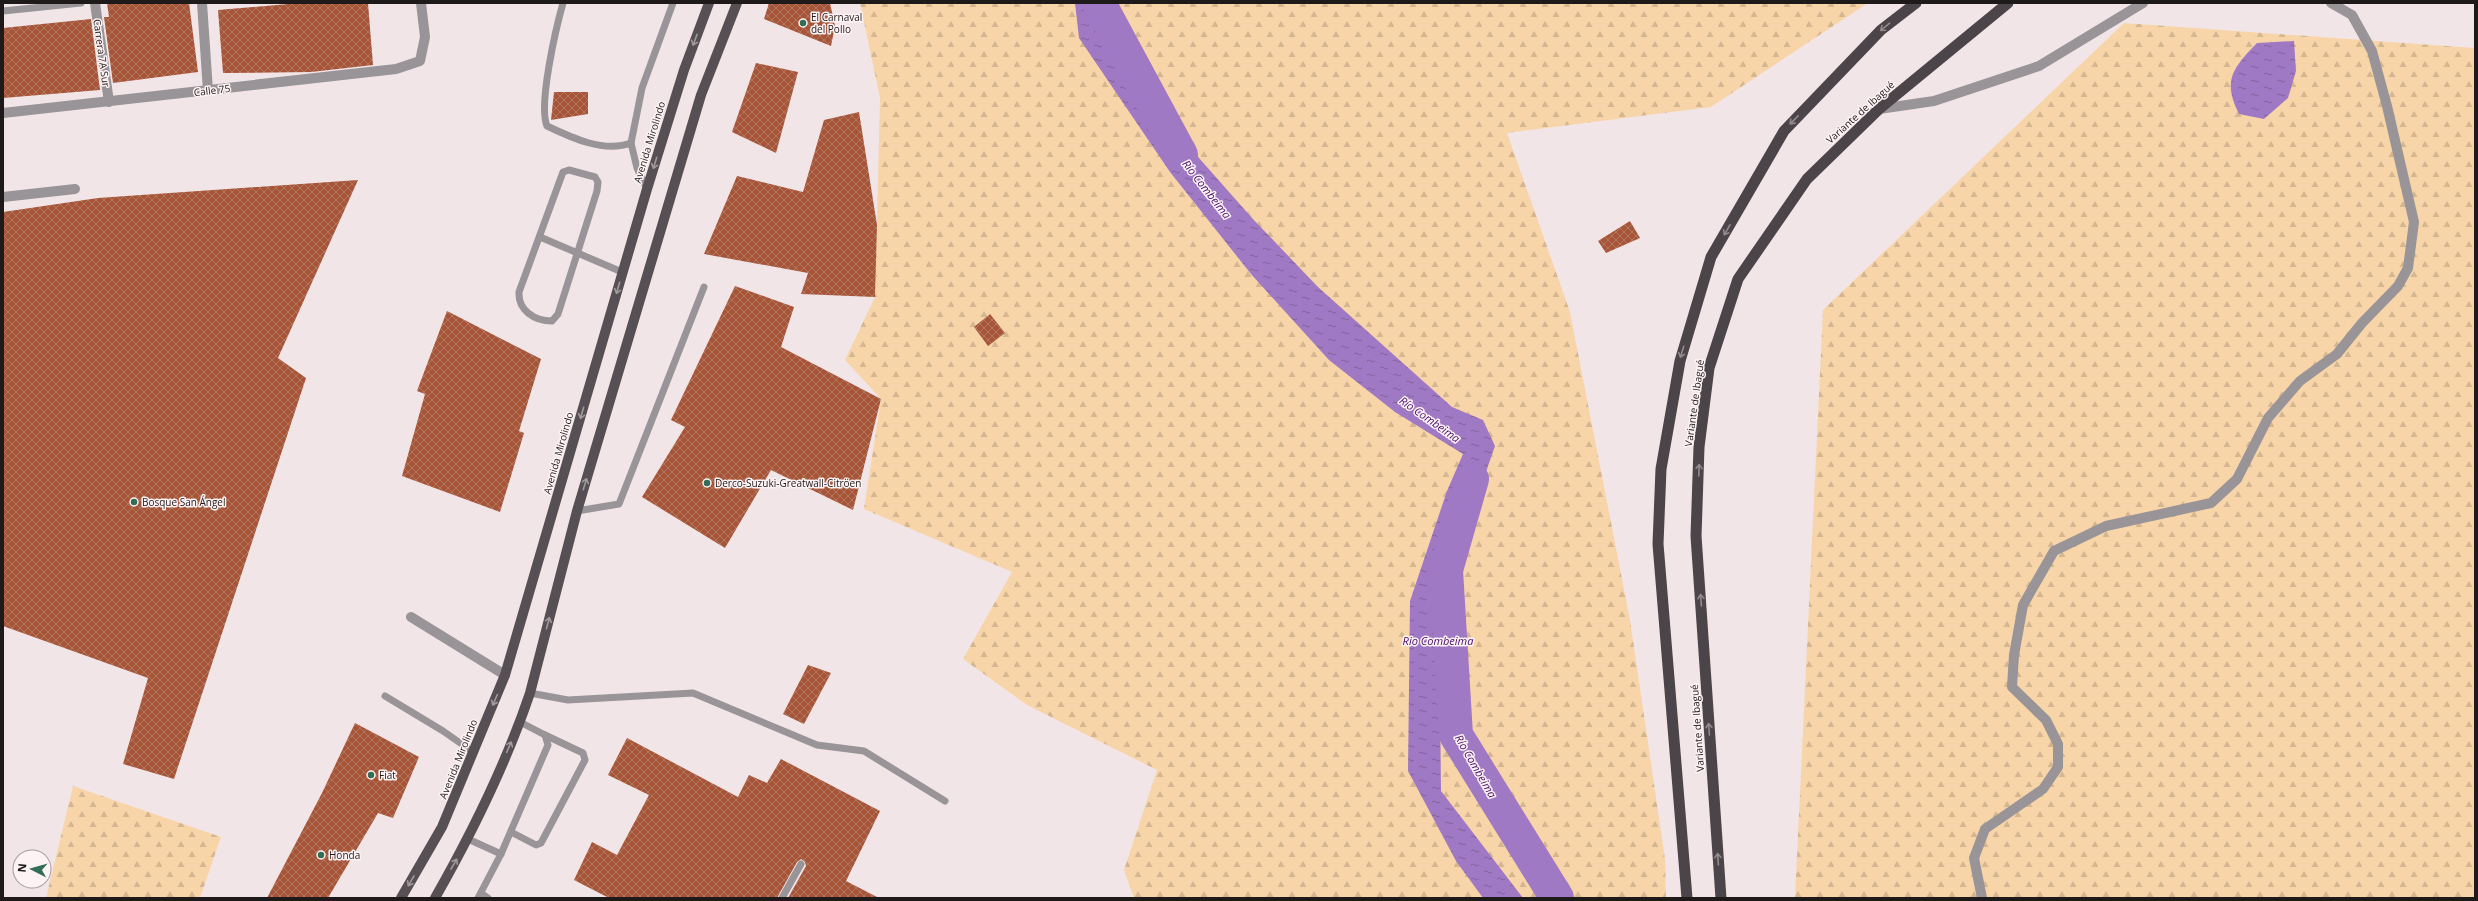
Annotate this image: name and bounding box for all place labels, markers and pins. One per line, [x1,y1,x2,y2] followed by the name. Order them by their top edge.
[811,10,862,36] place label: El Carnaval del Pollo
[798,18,808,28] marker: El Carnaval del Pollo
[715,476,861,490] place label: Derco-Suzuki-Greatwall-Citröen
[702,478,712,488] marker: Derco-Suzuki-Greatwall-Citröen
[142,495,226,509] place label: Bosque San Ángel
[129,497,139,507] marker: Bosque San Ángel
[379,768,396,782] place label: Fiat
[366,770,376,780] marker: Fiat
[329,848,360,862] place label: Honda
[316,850,326,860] marker: Honda

